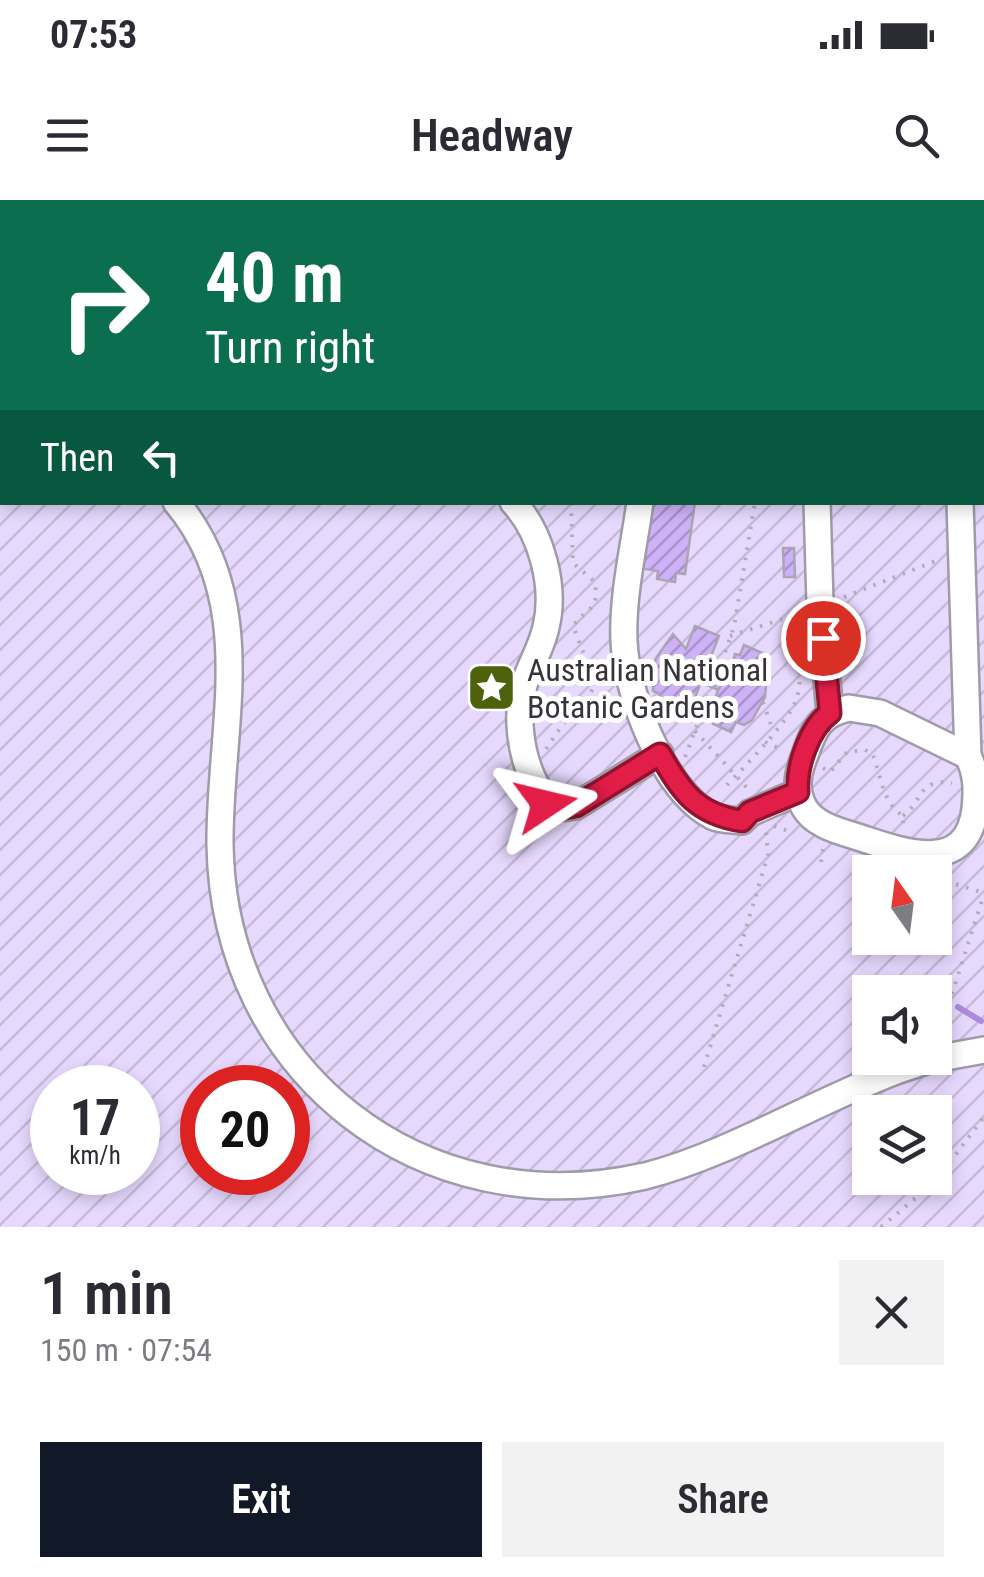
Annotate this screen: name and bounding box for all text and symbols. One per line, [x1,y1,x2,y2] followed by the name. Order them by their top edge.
[50,13,137,57] text: 07:53
[40,108,95,163] icon: menu
[889,108,944,163] icon: search
[411,109,573,162] text: Headway
[205,237,344,319] text: 40 m
[40,240,170,370] icon: right
[205,321,375,374] text: Turn right
[134,430,189,485] icon: left
[40,436,114,480] text: Then
[781,596,866,681] pin
[796,611,851,666] icon: arrive
[527,651,768,726] place label: Australian National Botanic Gardens
[466,662,518,714] place icon: Australian National Botanic Gardens
[494,752,598,856] position arrow
[852,855,952,955] north arrow
[852,855,952,1195] map controls
[852,975,952,1075] button: sound
[180,1065,310,1195] speed limit sign: 20
[70,1089,120,1147] text: 17
[852,1095,952,1195] button: layers
[69,1141,121,1170] text: km/h
[40,1258,173,1329] text: 1 min
[839,1260,944,1365] button: close
[40,1331,212,1369] text: 150 m · 07:54
[40,1442,482,1557] button: Exit
[502,1442,944,1557] button: Share

